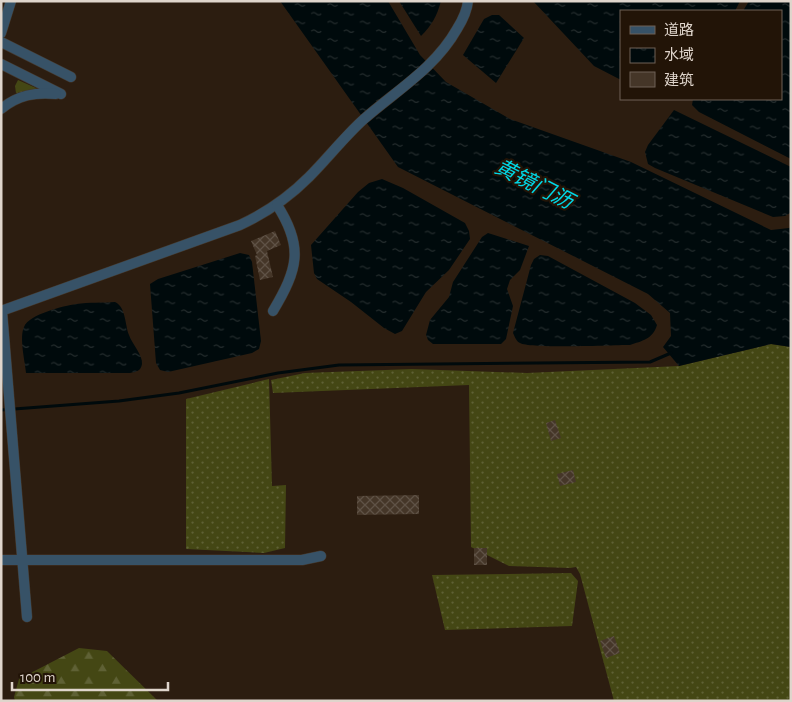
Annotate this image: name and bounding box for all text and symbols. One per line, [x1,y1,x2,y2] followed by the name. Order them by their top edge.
[620,10,782,100] legend
[664,22,694,38] text: 道路
[664,47,694,63] text: 水域
[664,72,694,88] text: 建筑
[492,155,580,215] water label: 黄镜门沥
[12,660,169,692] scale bar
[20,670,55,685] text: 100 m

